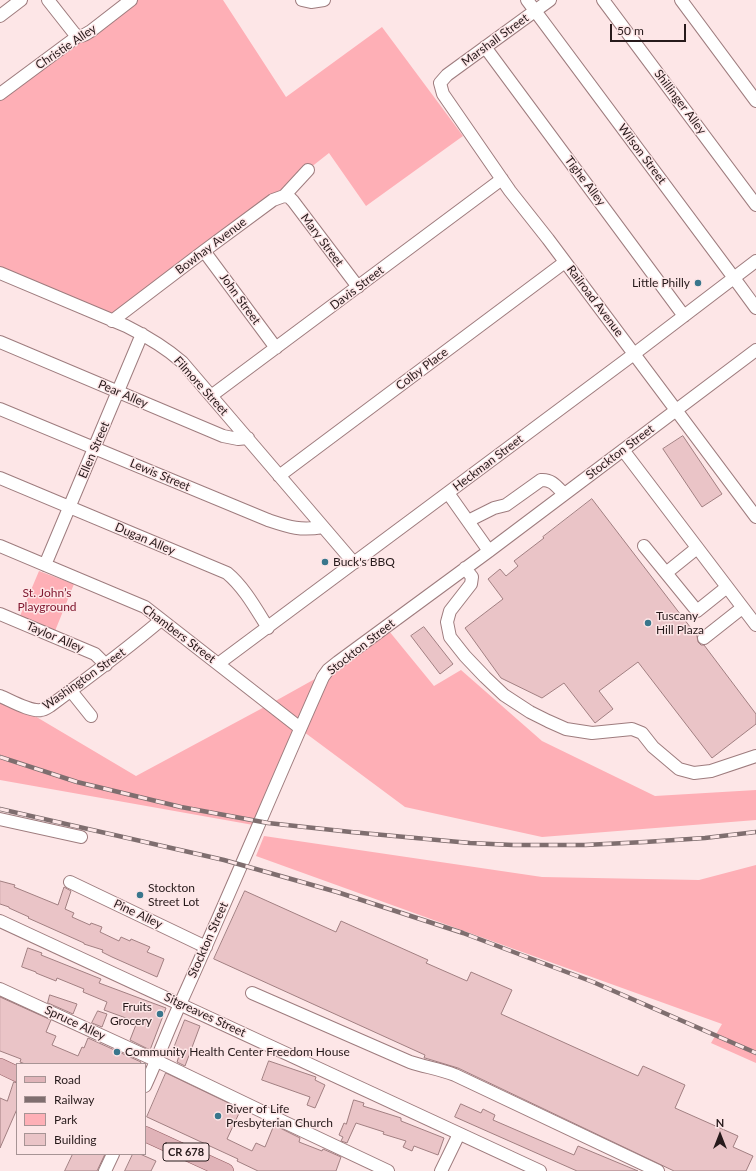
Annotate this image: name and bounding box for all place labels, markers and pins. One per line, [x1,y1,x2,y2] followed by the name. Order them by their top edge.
[632,276,690,290] place label: Little Philly
[693,278,703,288] marker: Little Philly
[333,555,395,569] place label: Buck's BBQ
[320,557,330,567] marker: Buck's BBQ
[656,609,704,637] place label: Tuscany Hill Plaza
[643,618,653,628] marker: Tuscany Hill Plaza
[148,881,199,909] place label: Stockton Street Lot
[135,890,145,900] marker: Stockton Street Lot
[110,1000,152,1028] place label: Fruits Grocery
[155,1009,165,1019] marker: Fruits Grocery
[125,1045,350,1059] place label: Community Health Center Freedom House
[112,1047,122,1057] marker: Community Health Center Freedom House
[226,1102,333,1130] place label: River of Life Presbyterian Church
[213,1111,223,1121] marker: River of Life Presbyterian Church

